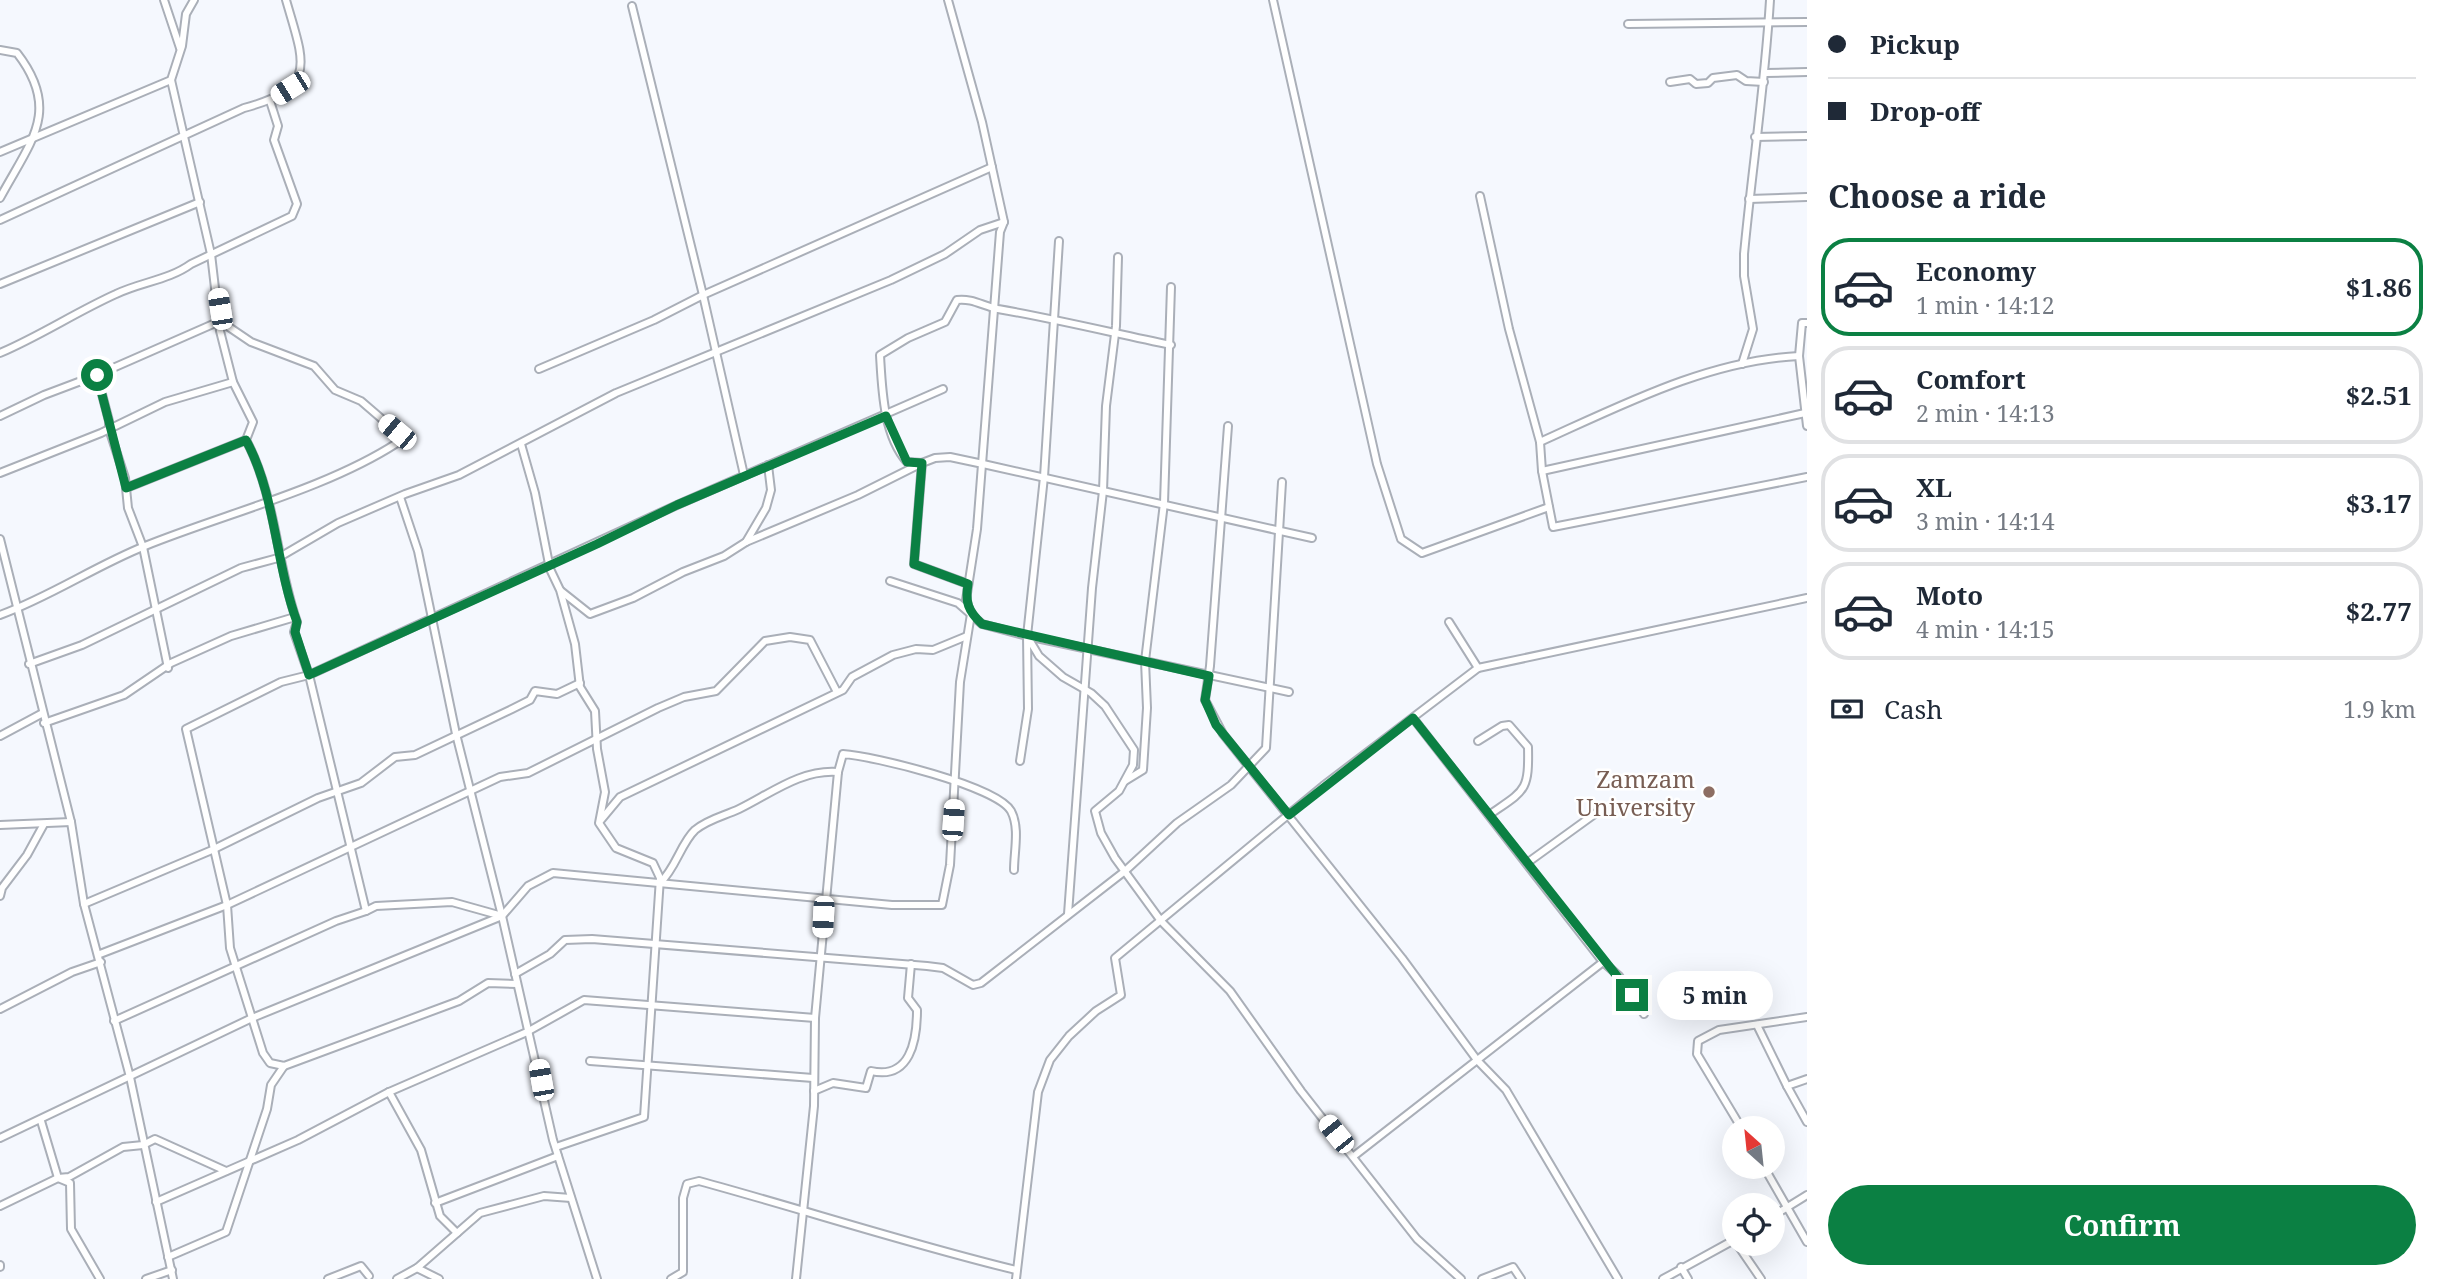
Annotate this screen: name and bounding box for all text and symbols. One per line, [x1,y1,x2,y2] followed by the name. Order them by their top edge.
[1870,26,1960,62] text: Pickup
[267,68,314,108] car
[1870,93,1980,129] text: Drop-off
[1828,174,2047,217] text: Choose a ride
[1916,253,2036,289] text: Economy
[1832,256,1895,319] icon: car
[2346,269,2412,305] text: $1.86
[207,287,234,331] car
[1916,289,2054,321] text: 1 min · 14:12
[81,359,113,391] route start
[1916,361,2026,397] text: Comfort
[1832,364,1895,427] icon: car
[2346,377,2412,413] text: $2.51
[1916,397,2054,429] text: 2 min · 14:13
[375,410,420,454] car
[1916,469,1952,505] text: XL
[1832,472,1895,535] icon: car
[2346,485,2412,521] text: $3.17
[1916,505,2054,537] text: 3 min · 14:14
[1916,577,1983,613] text: Moto
[1832,580,1895,643] icon: car
[2346,593,2412,629] text: $2.77
[1916,613,2054,645] text: 4 min · 14:15
[1828,690,1866,728] icon: cash
[1884,691,1943,727] text: Cash
[2343,693,2416,725] text: 1.9 km
[1576,762,1695,823] place label: Zamzam University
[1701,784,1717,800] marker: Zamzam University
[942,798,965,842] car
[812,895,835,939] car
[1656,970,1772,1020] callout: 5 min
[1616,979,1648,1011] route end
[1682,979,1748,1011] text: 5 min
[528,1057,555,1103] car
[1315,1111,1358,1157] car
[1722,1116,1785,1180] north arrow
[1722,1116,1785,1256] map controls
[1828,1185,2416,1265] button: Confirm
[1722,1193,1785,1256] button: locate

